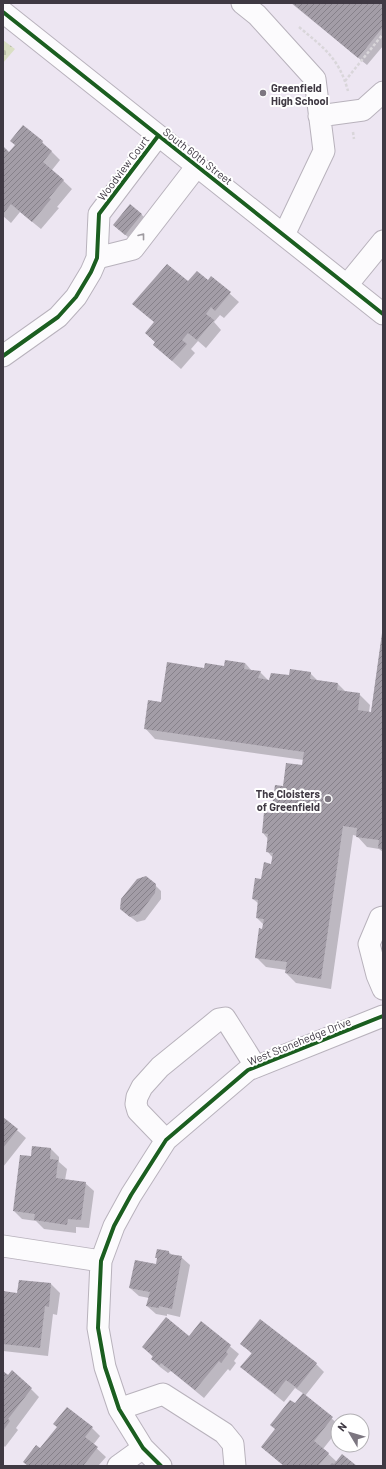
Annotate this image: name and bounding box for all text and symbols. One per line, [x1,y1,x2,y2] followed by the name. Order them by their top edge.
[271,81,329,107] place label: Greenfield High School
[258,88,268,98] marker: Greenfield High School
[161,125,235,187] street label: South 60th Street
[94,133,152,203] street label: Woodview Court
[138,234,145,241] one-way arrow
[256,787,320,813] place label: The Cloisters of Greenfield
[323,794,333,804] marker: The Cloisters of Greenfield
[245,1014,353,1068] street label: West Stonehedge Drive
[330,1413,370,1453] north arrow
[334,1420,349,1433] text: N

